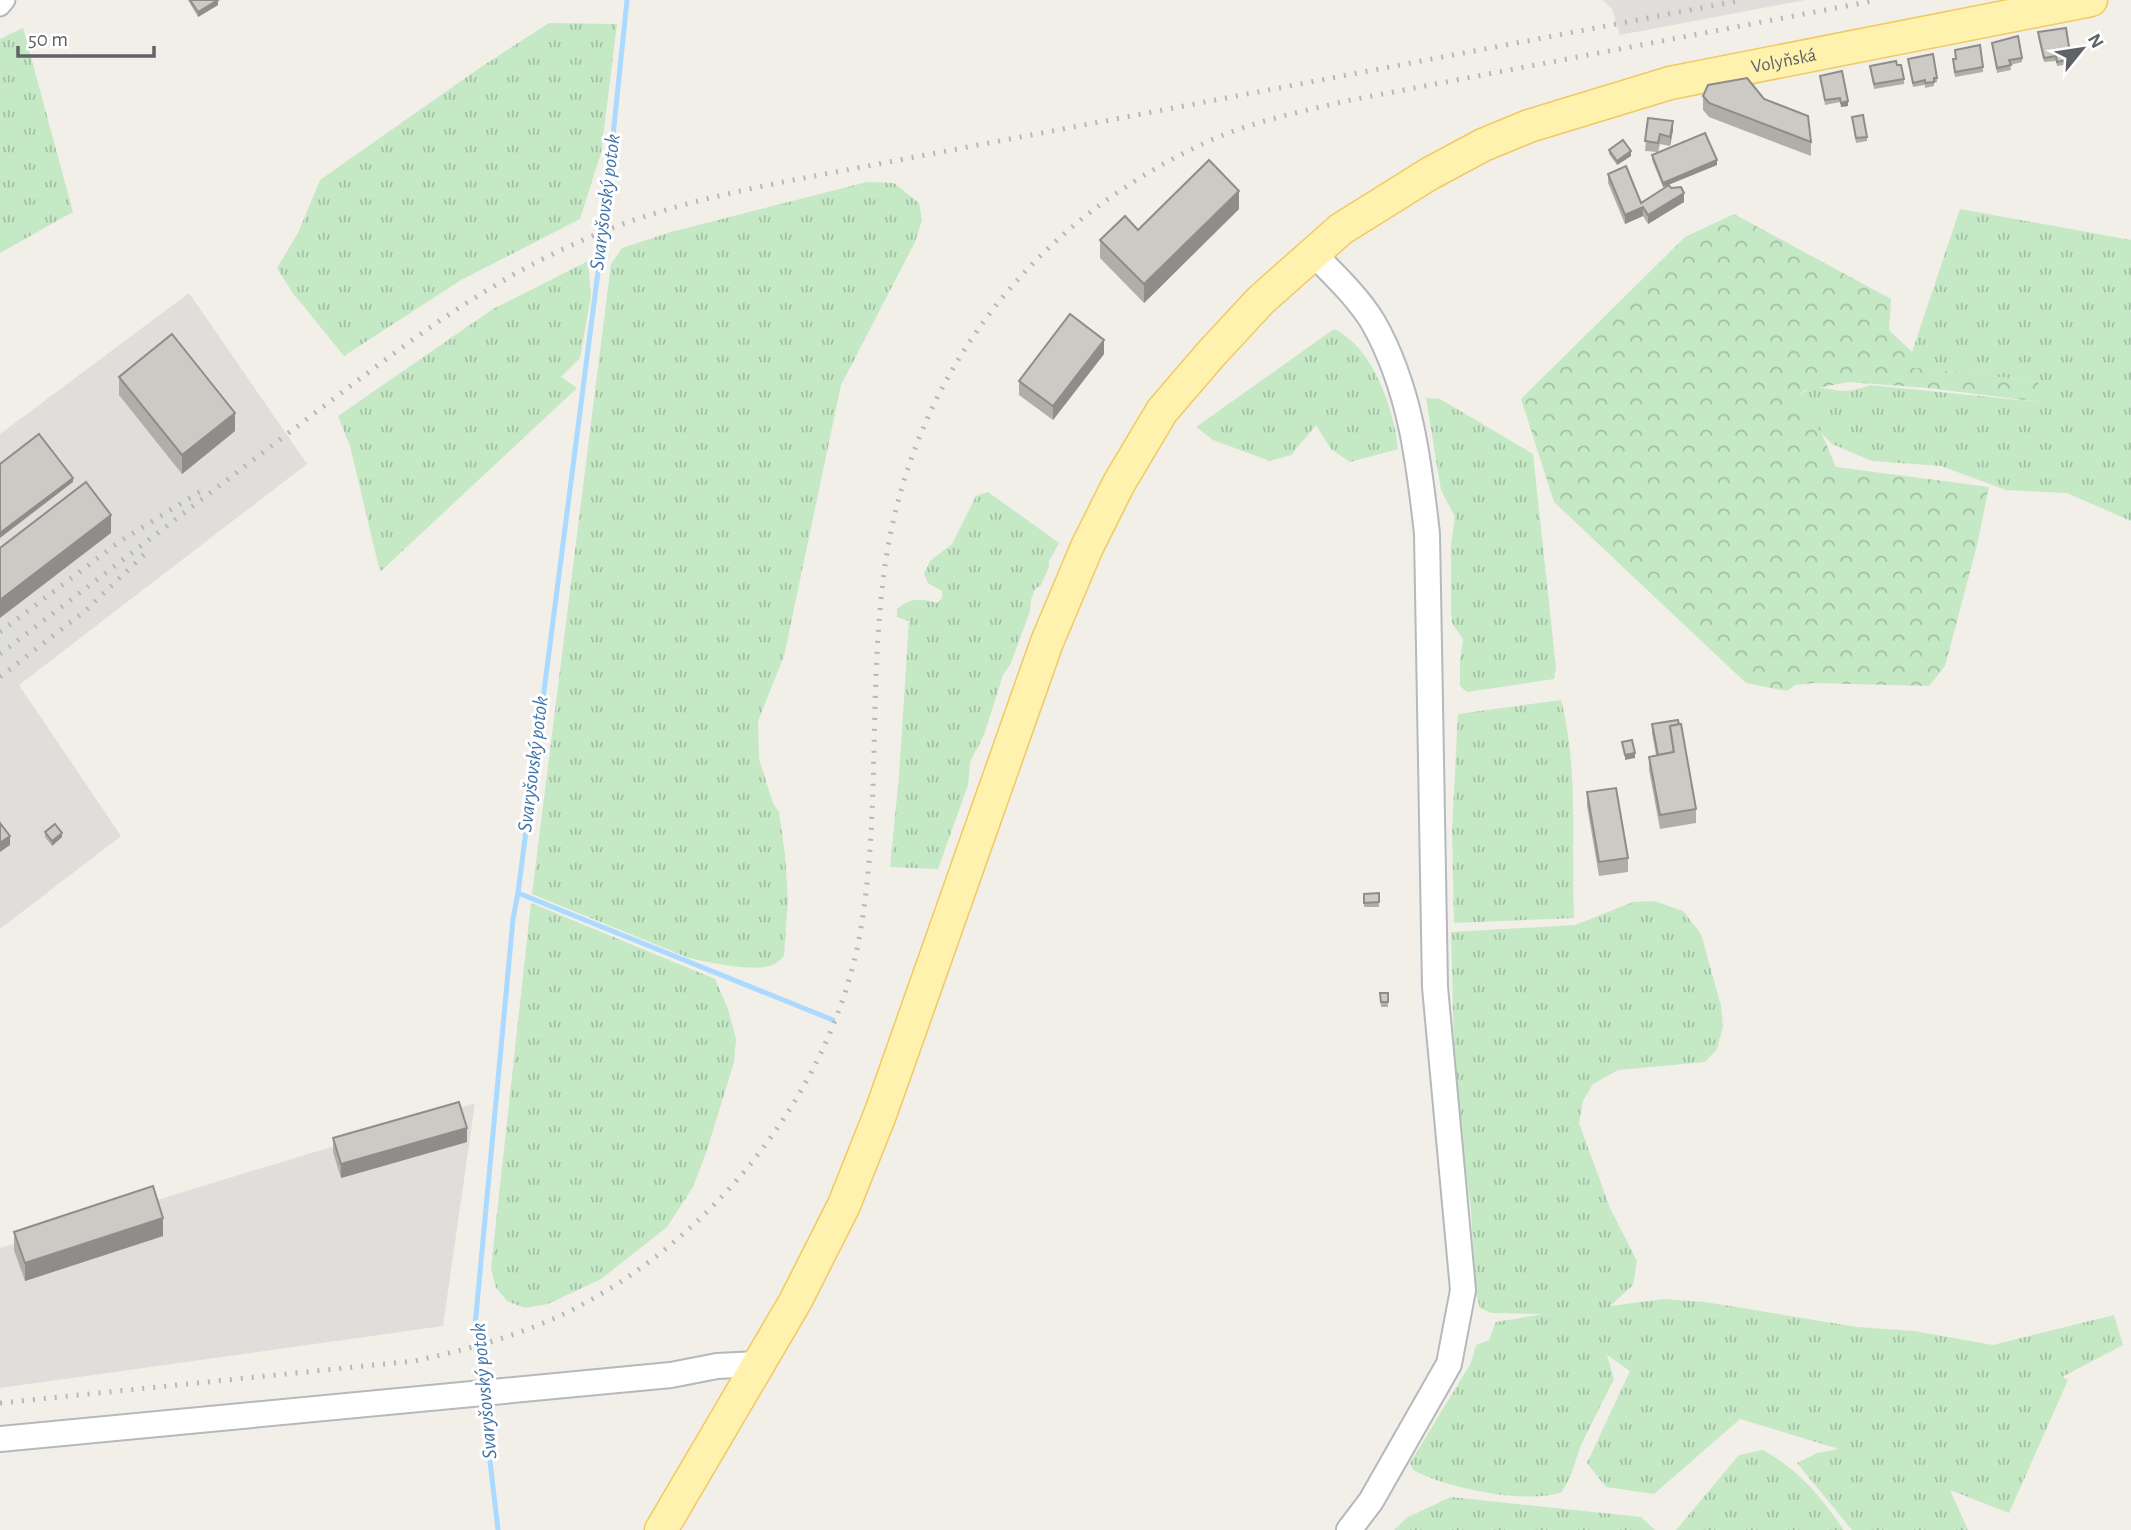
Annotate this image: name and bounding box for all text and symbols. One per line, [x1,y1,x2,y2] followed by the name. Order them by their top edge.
[18,14,154,58] scale bar
[2047,14,2117,84] north arrow
[28,29,68,50] text: 50 m
[2084,31,2107,52] text: N
[1749,45,1818,76] street label: Volyňská
[586,133,625,271] water label: Svaryšovský potok
[514,695,553,833] water label: Svaryšovský potok
[468,1322,501,1460] water label: Svaryšovský potok

